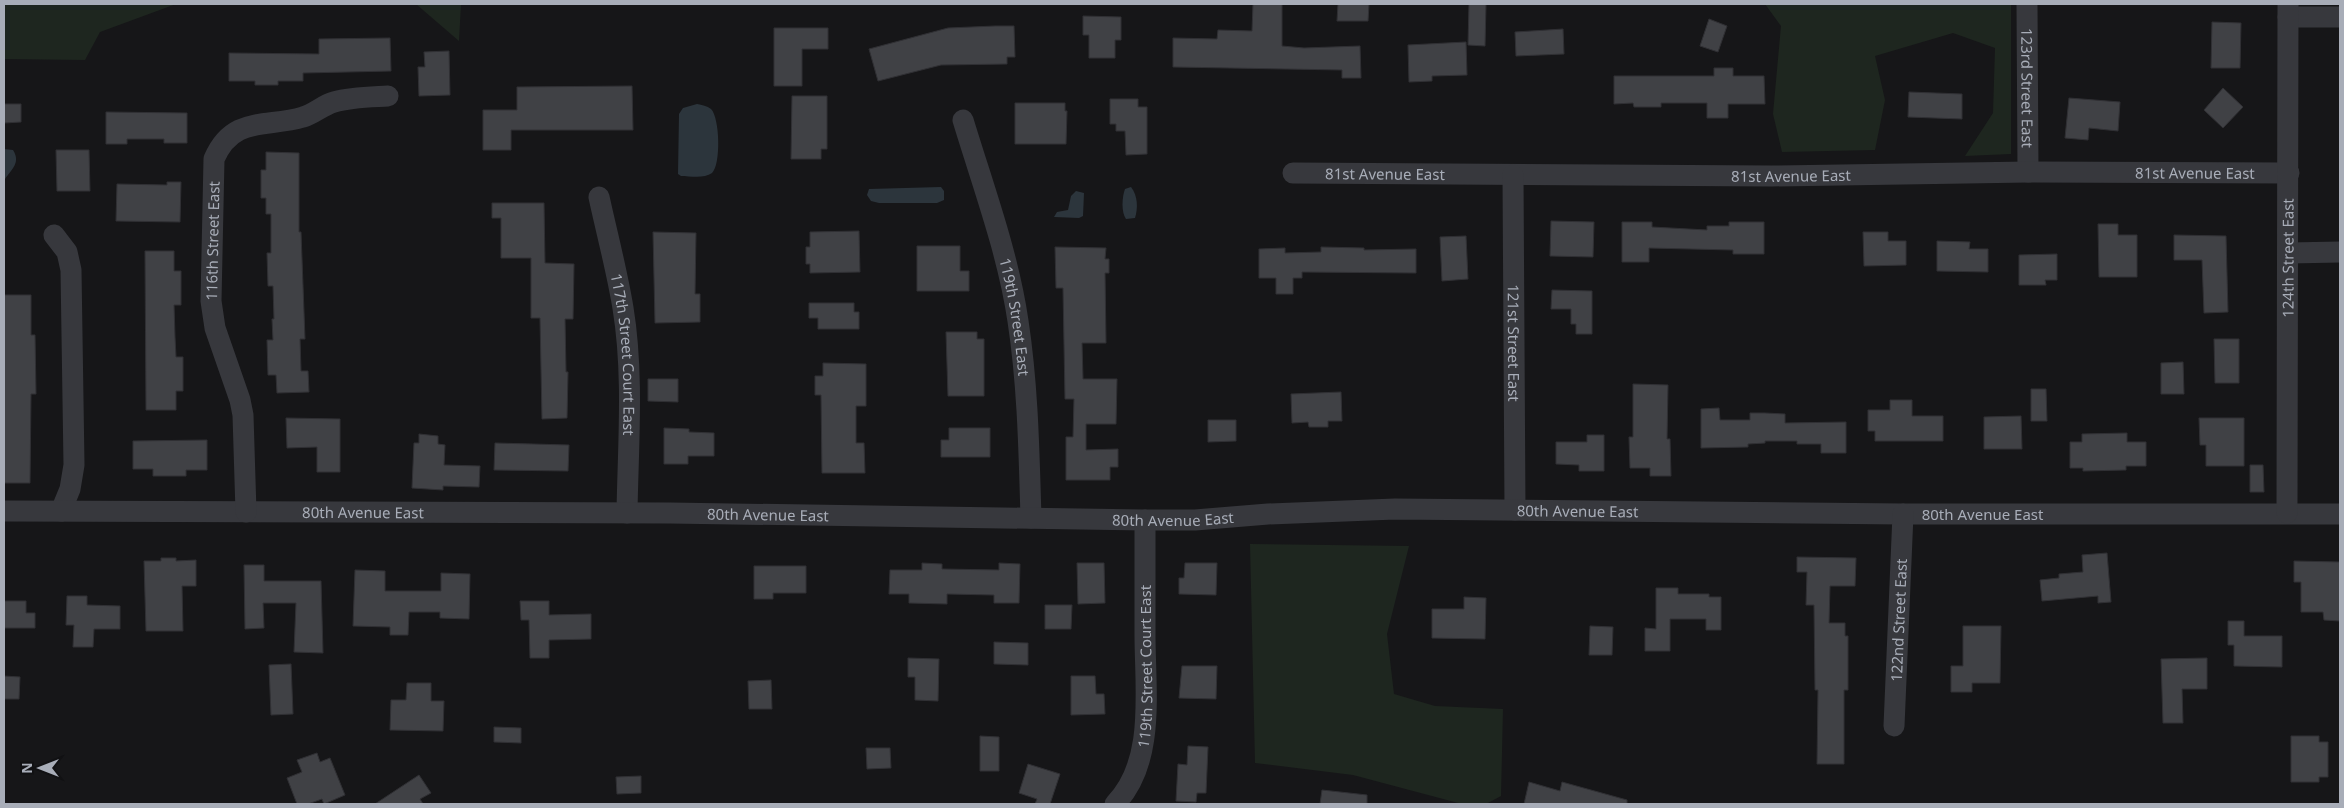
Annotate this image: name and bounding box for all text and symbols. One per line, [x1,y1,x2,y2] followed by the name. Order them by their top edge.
[2017,28,2038,149] street label: 123rd Street East
[2135,162,2255,183] street label: 81st Avenue East
[1325,163,1445,184] street label: 81st Avenue East
[1731,165,1852,186] street label: 81st Avenue East
[201,180,224,301] street label: 116th Street East
[2277,198,2298,318] street label: 124th Street East
[995,256,1034,377] street label: 119th Street East
[607,272,640,436] street label: 117th Street Court East
[1504,284,1524,402] street label: 121st Street East
[1517,500,1639,521] street label: 80th Avenue East
[302,502,425,522] street label: 80th Avenue East
[707,504,830,525] street label: 80th Avenue East
[1922,504,2044,524] street label: 80th Avenue East
[1112,507,1235,530] street label: 80th Avenue East
[1886,557,1911,682] street label: 122nd Street East
[1132,584,1156,749] street label: 119th Street Court East
[15,743,65,793] north arrow
[17,762,36,774] text: N

